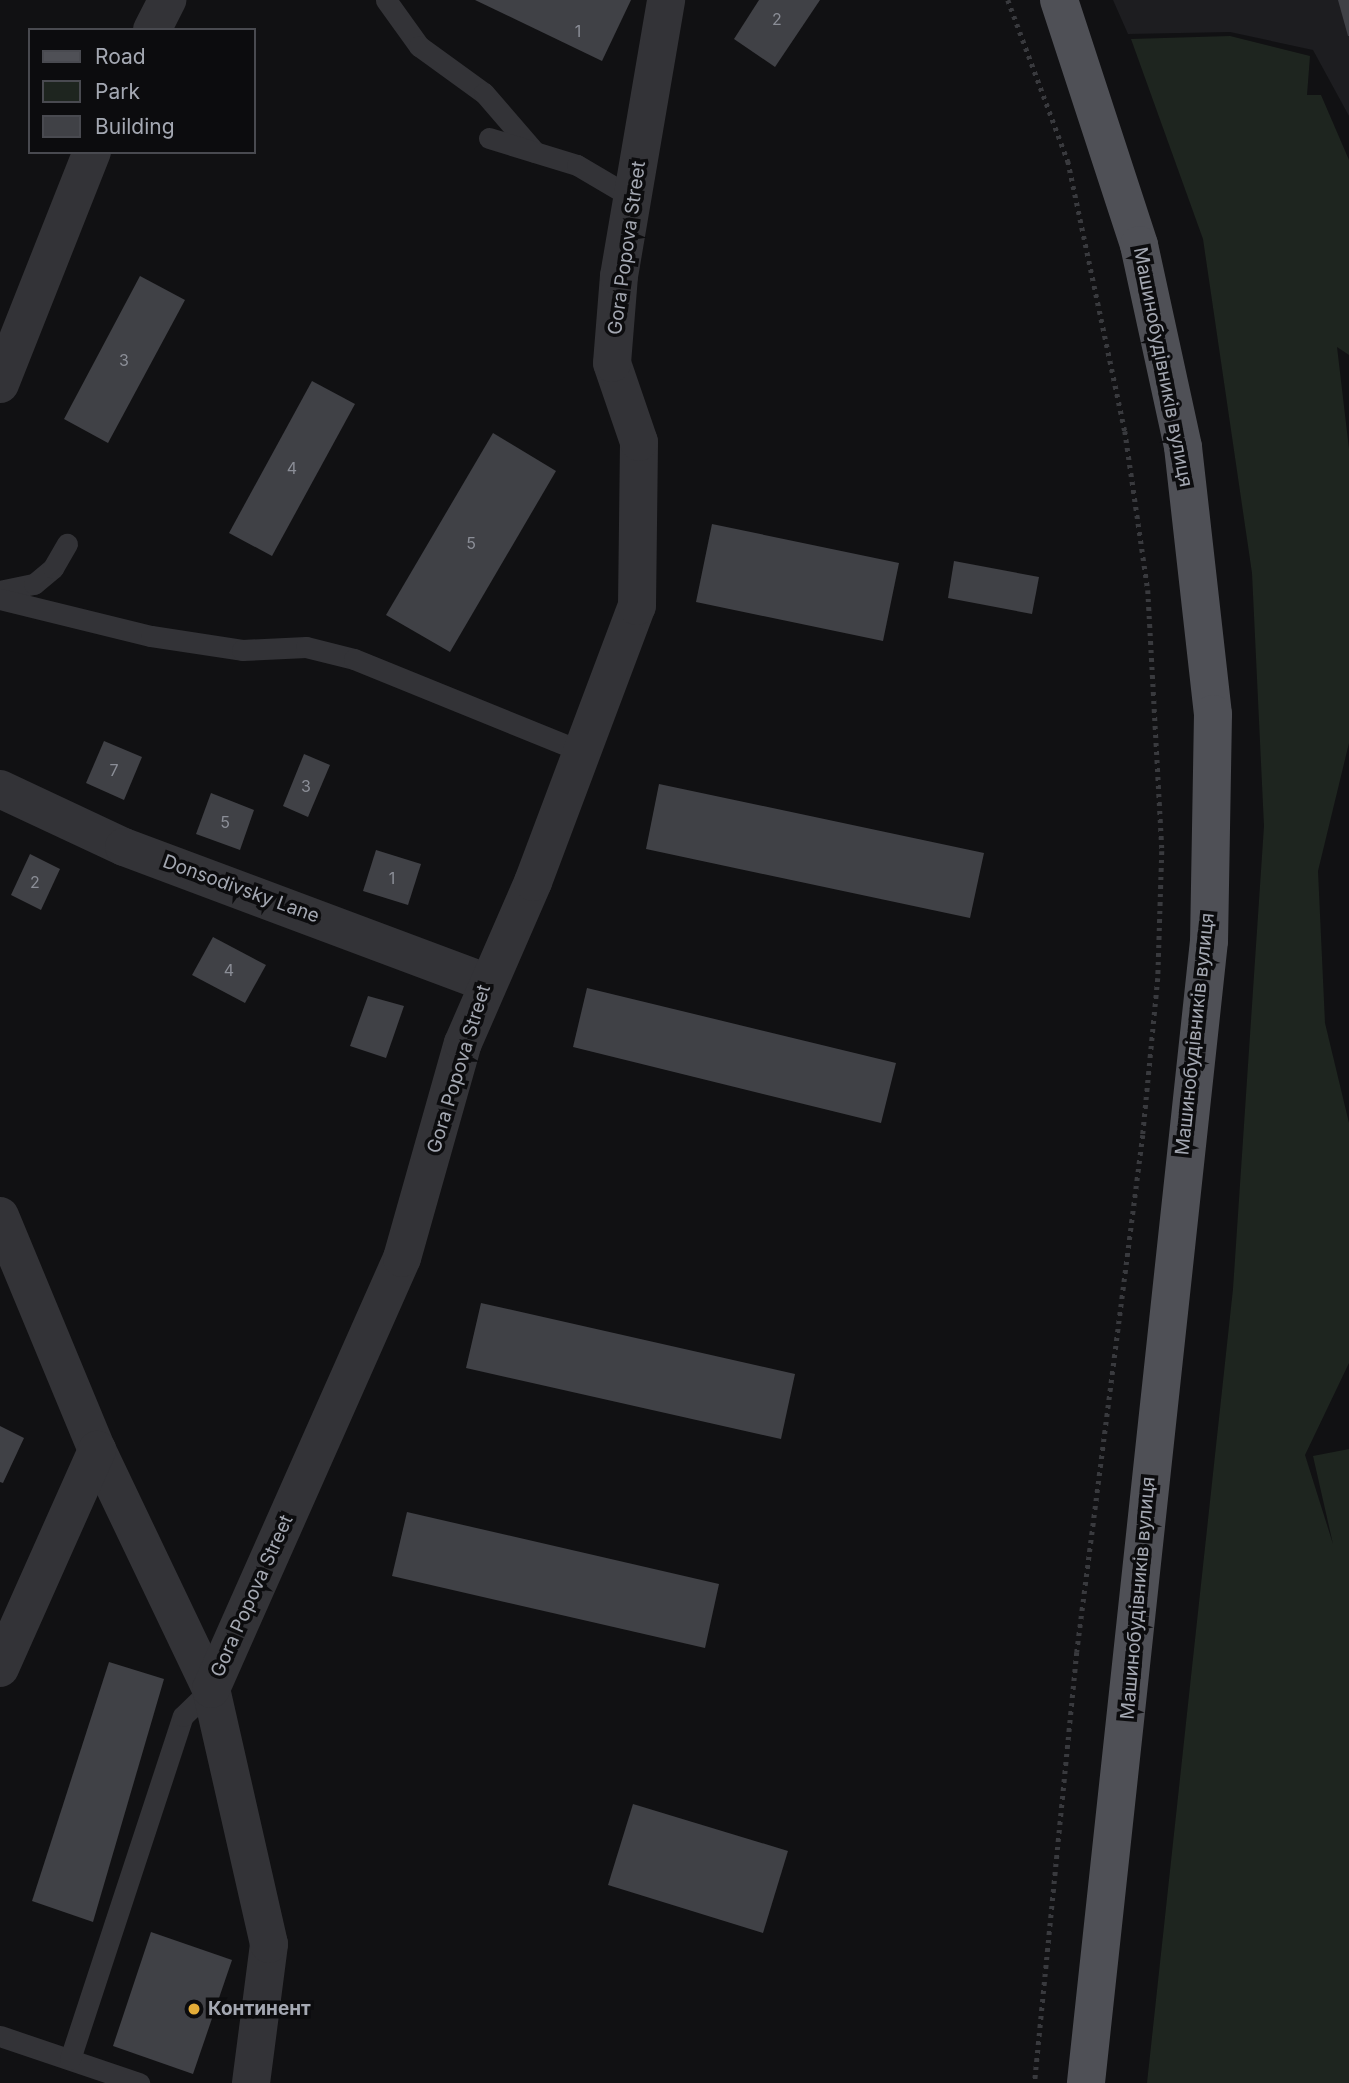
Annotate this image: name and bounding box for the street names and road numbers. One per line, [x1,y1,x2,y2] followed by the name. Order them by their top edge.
[604,160,650,336] street label: Gora Popova Street
[1129,245,1197,489] street label: Машинобудівників вулиця
[160,850,322,928] street label: Donsodivsky Lane
[1171,912,1219,1156] street label: Машинобудівників вулиця
[423,982,495,1156] street label: Gora Popova Street
[1116,1476,1160,1720] street label: Машинобудівників вулиця
[206,1511,298,1681] street label: Gora Popova Street

